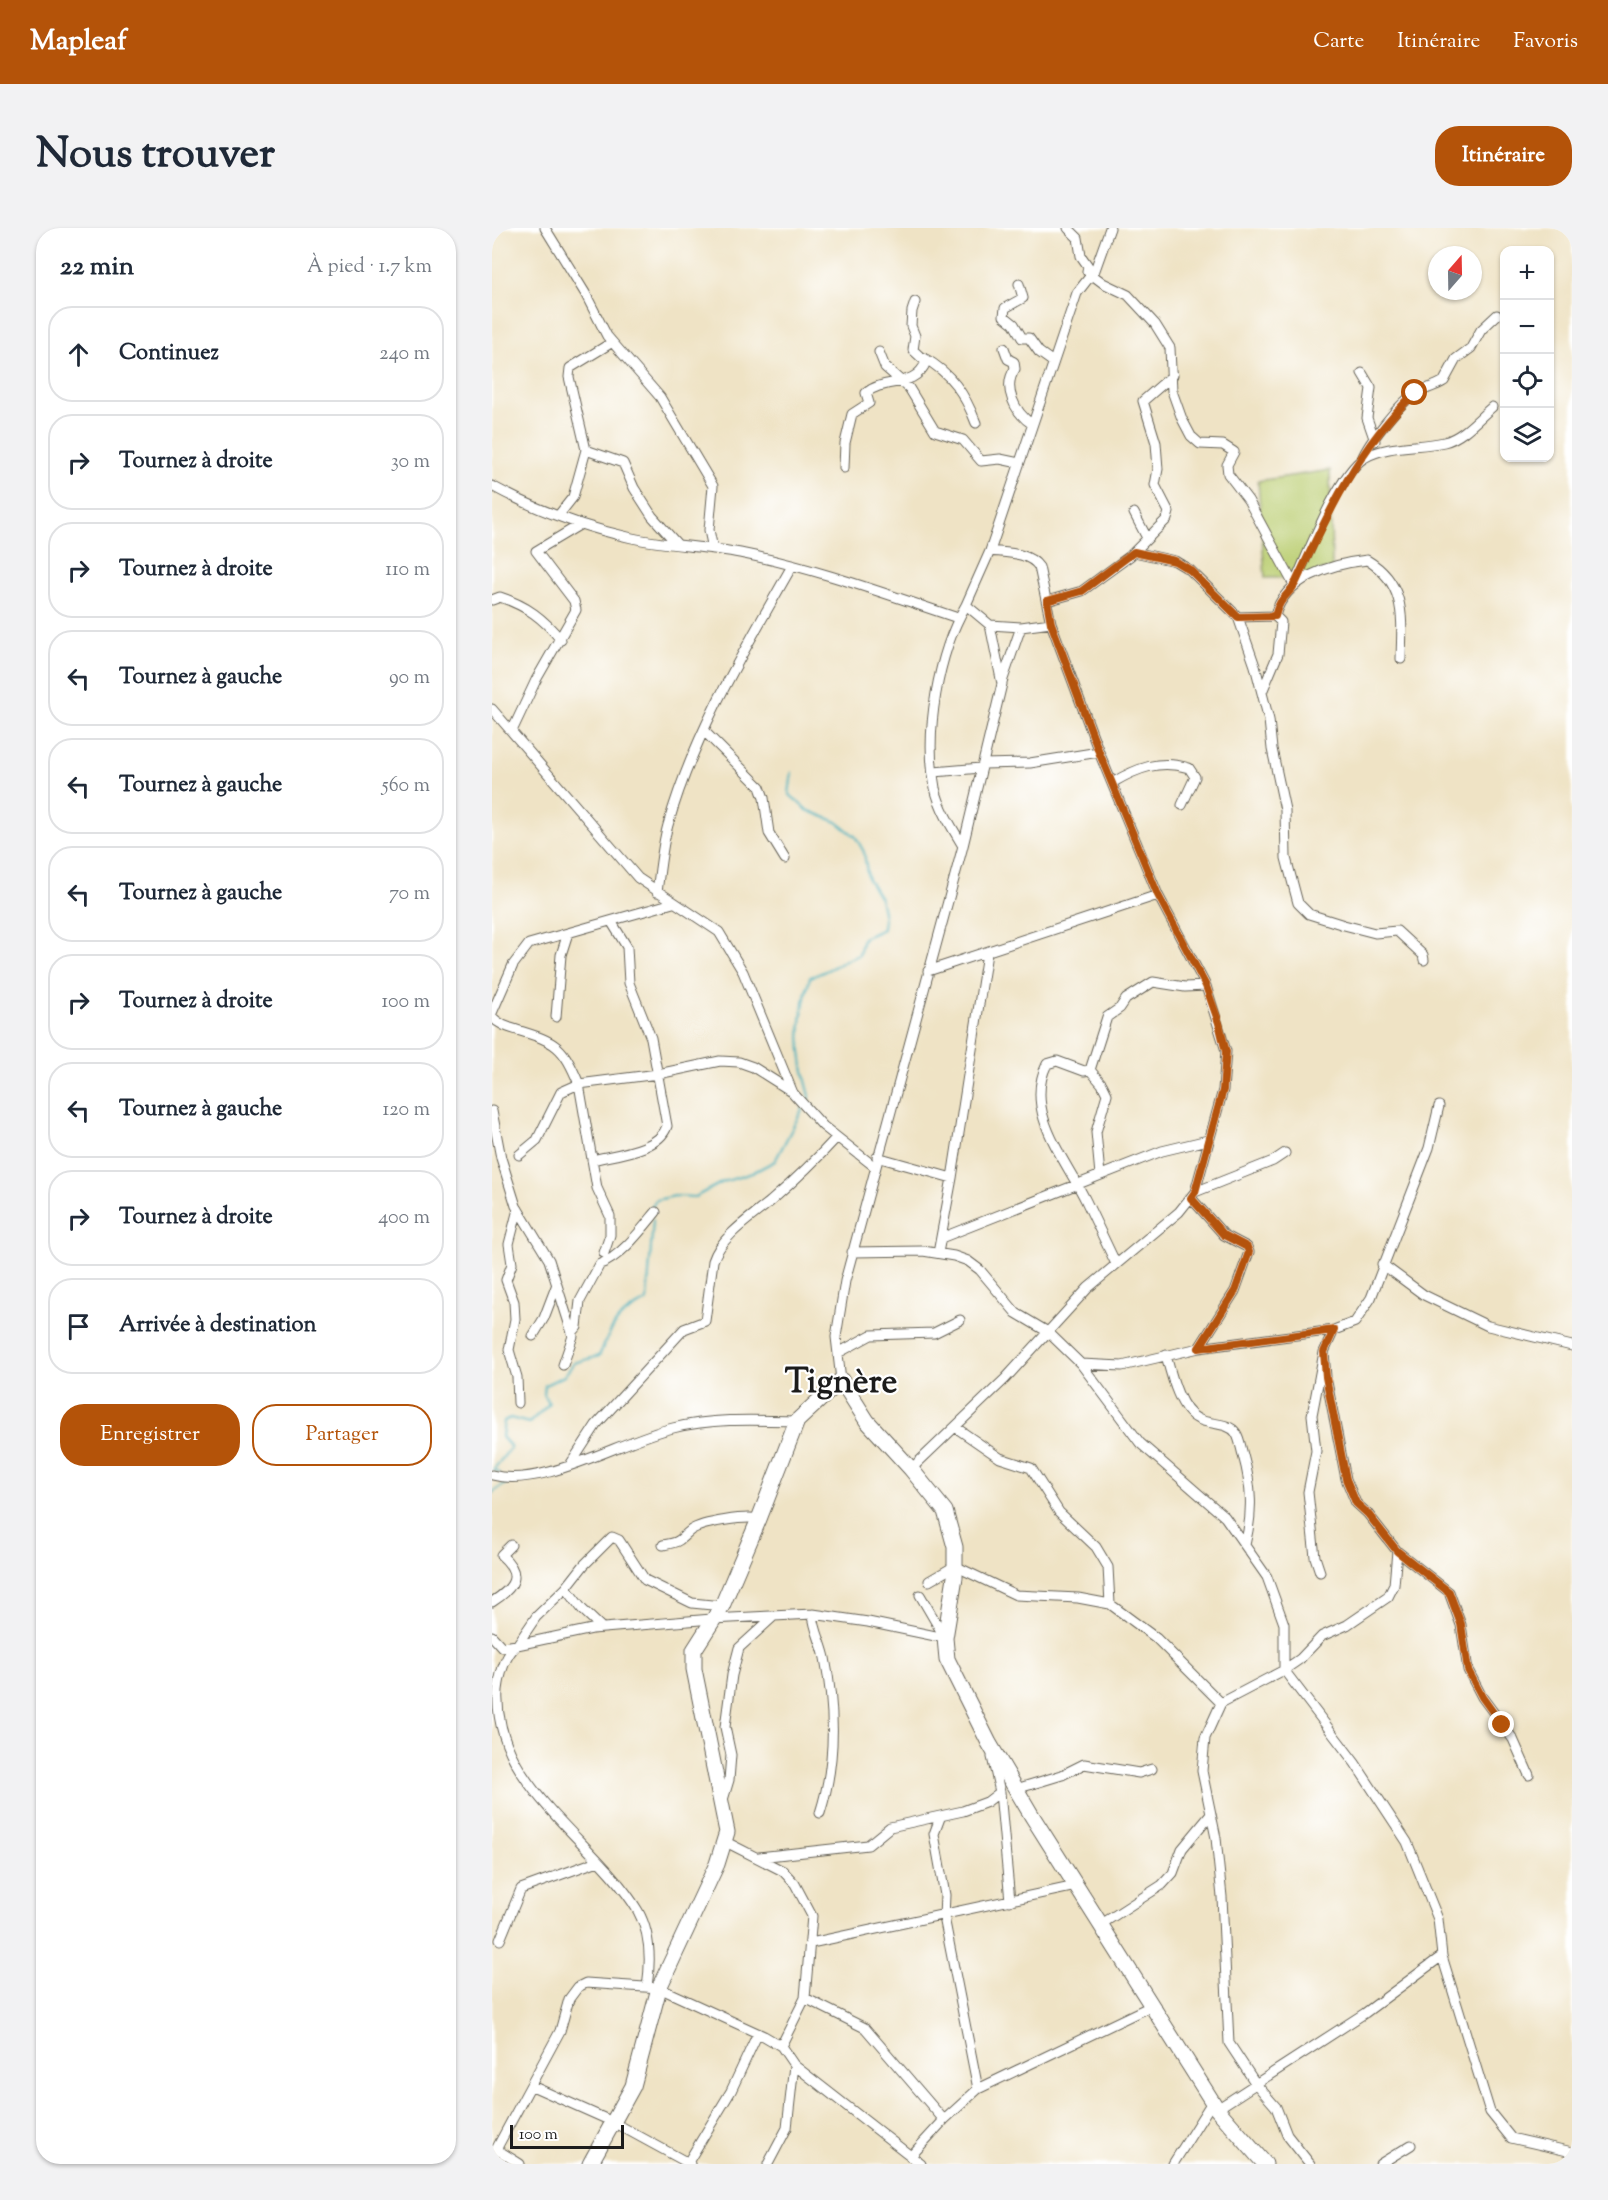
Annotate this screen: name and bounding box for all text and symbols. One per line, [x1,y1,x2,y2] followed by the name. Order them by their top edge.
[30,22,127,62] text: Mapleaf
[1313,27,1364,57] text: Carte
[1397,27,1480,57] text: Itinéraire
[1513,27,1578,57] text: Favoris
[36,126,275,186] text: Nous trouver
[1435,126,1572,186] button: Itinéraire
[1428,246,1482,300] north arrow
[1500,246,1554,462] map controls
[1500,246,1554,300] button: +
[60,249,134,286] text: 22 min
[307,253,432,282] text: À pied · 1.7 km
[1500,300,1554,354] button: −
[62,338,95,371] icon: ahead
[119,338,219,370] text: Continuez
[379,340,430,369] text: 240 m
[1500,354,1554,408] button: locate
[1401,379,1427,405] route start
[1500,408,1554,462] button: layers
[62,446,95,479] icon: right
[119,446,273,478] text: Tournez à droite
[391,448,430,477] text: 30 m
[62,554,95,587] icon: right
[119,554,273,586] text: Tournez à droite
[385,556,430,585] text: 110 m
[62,662,95,695] icon: left
[119,662,282,694] text: Tournez à gauche
[389,664,430,693] text: 90 m
[62,770,95,803] icon: left
[119,770,282,802] text: Tournez à gauche
[382,772,430,801] text: 560 m
[62,878,95,911] icon: left
[119,878,282,910] text: Tournez à gauche
[389,880,430,909] text: 70 m
[62,986,95,1019] icon: right
[119,986,273,1018] text: Tournez à droite
[381,988,430,1017] text: 100 m
[62,1094,95,1127] icon: left
[119,1094,282,1126] text: Tournez à gauche
[382,1096,430,1125] text: 120 m
[62,1202,95,1235] icon: right
[119,1202,273,1234] text: Tournez à droite
[378,1204,430,1233] text: 400 m
[62,1310,95,1343] icon: arrive
[119,1310,316,1342] text: Arrivée à destination
[785,1359,897,1408] district label: Tignère
[60,1404,240,1466] button: Enregistrer
[252,1404,432,1466] button: Partager
[1488,1711,1514,1737] route end
[510,2122,624,2150] scale bar
[519,2124,558,2147] text: 100 m

